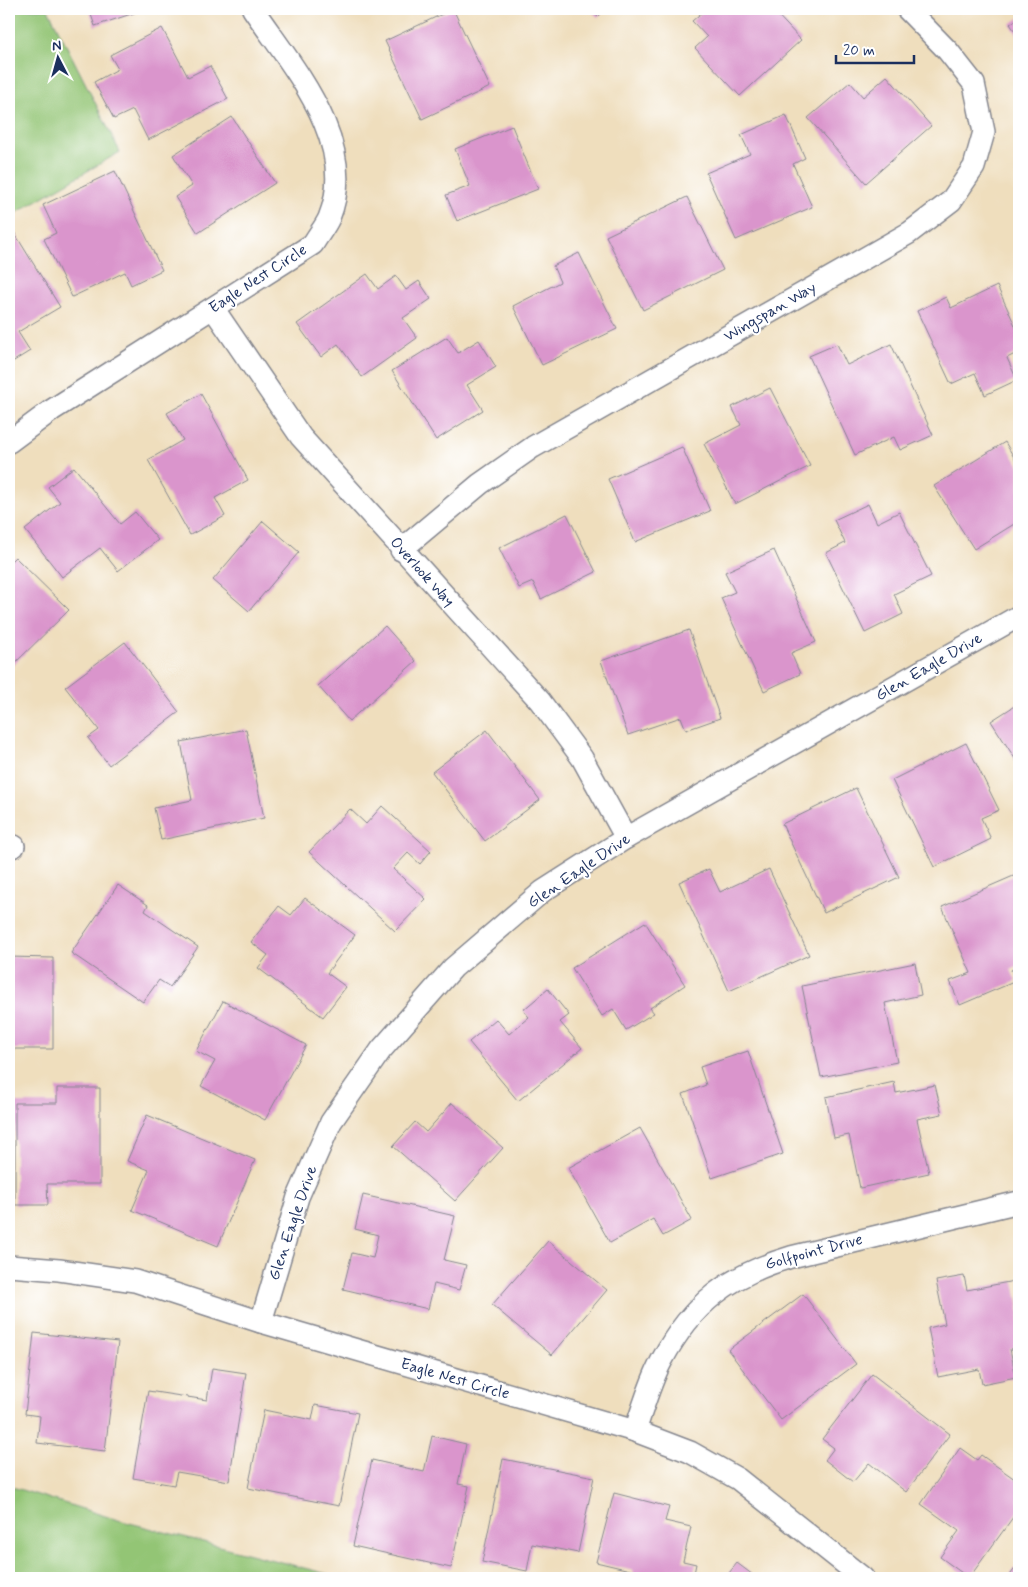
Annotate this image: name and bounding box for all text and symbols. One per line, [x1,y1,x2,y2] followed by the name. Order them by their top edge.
[32,32,82,82] north arrow
[836,32,913,64] scale bar
[51,37,62,56] text: N
[843,41,875,61] text: 20 m
[205,240,311,318] street label: Eagle Nest Circle
[720,277,820,348] street label: Wingspan Way
[385,533,459,611] street label: Overlook Way
[872,628,987,706] street label: Glen Eagle Drive
[523,828,635,913] street label: Glen Eagle Drive
[264,1162,323,1283] street label: Glen Eagle Drive
[763,1229,865,1275] street label: Golfpoint Drive
[398,1353,512,1405] street label: Eagle Nest Circle

